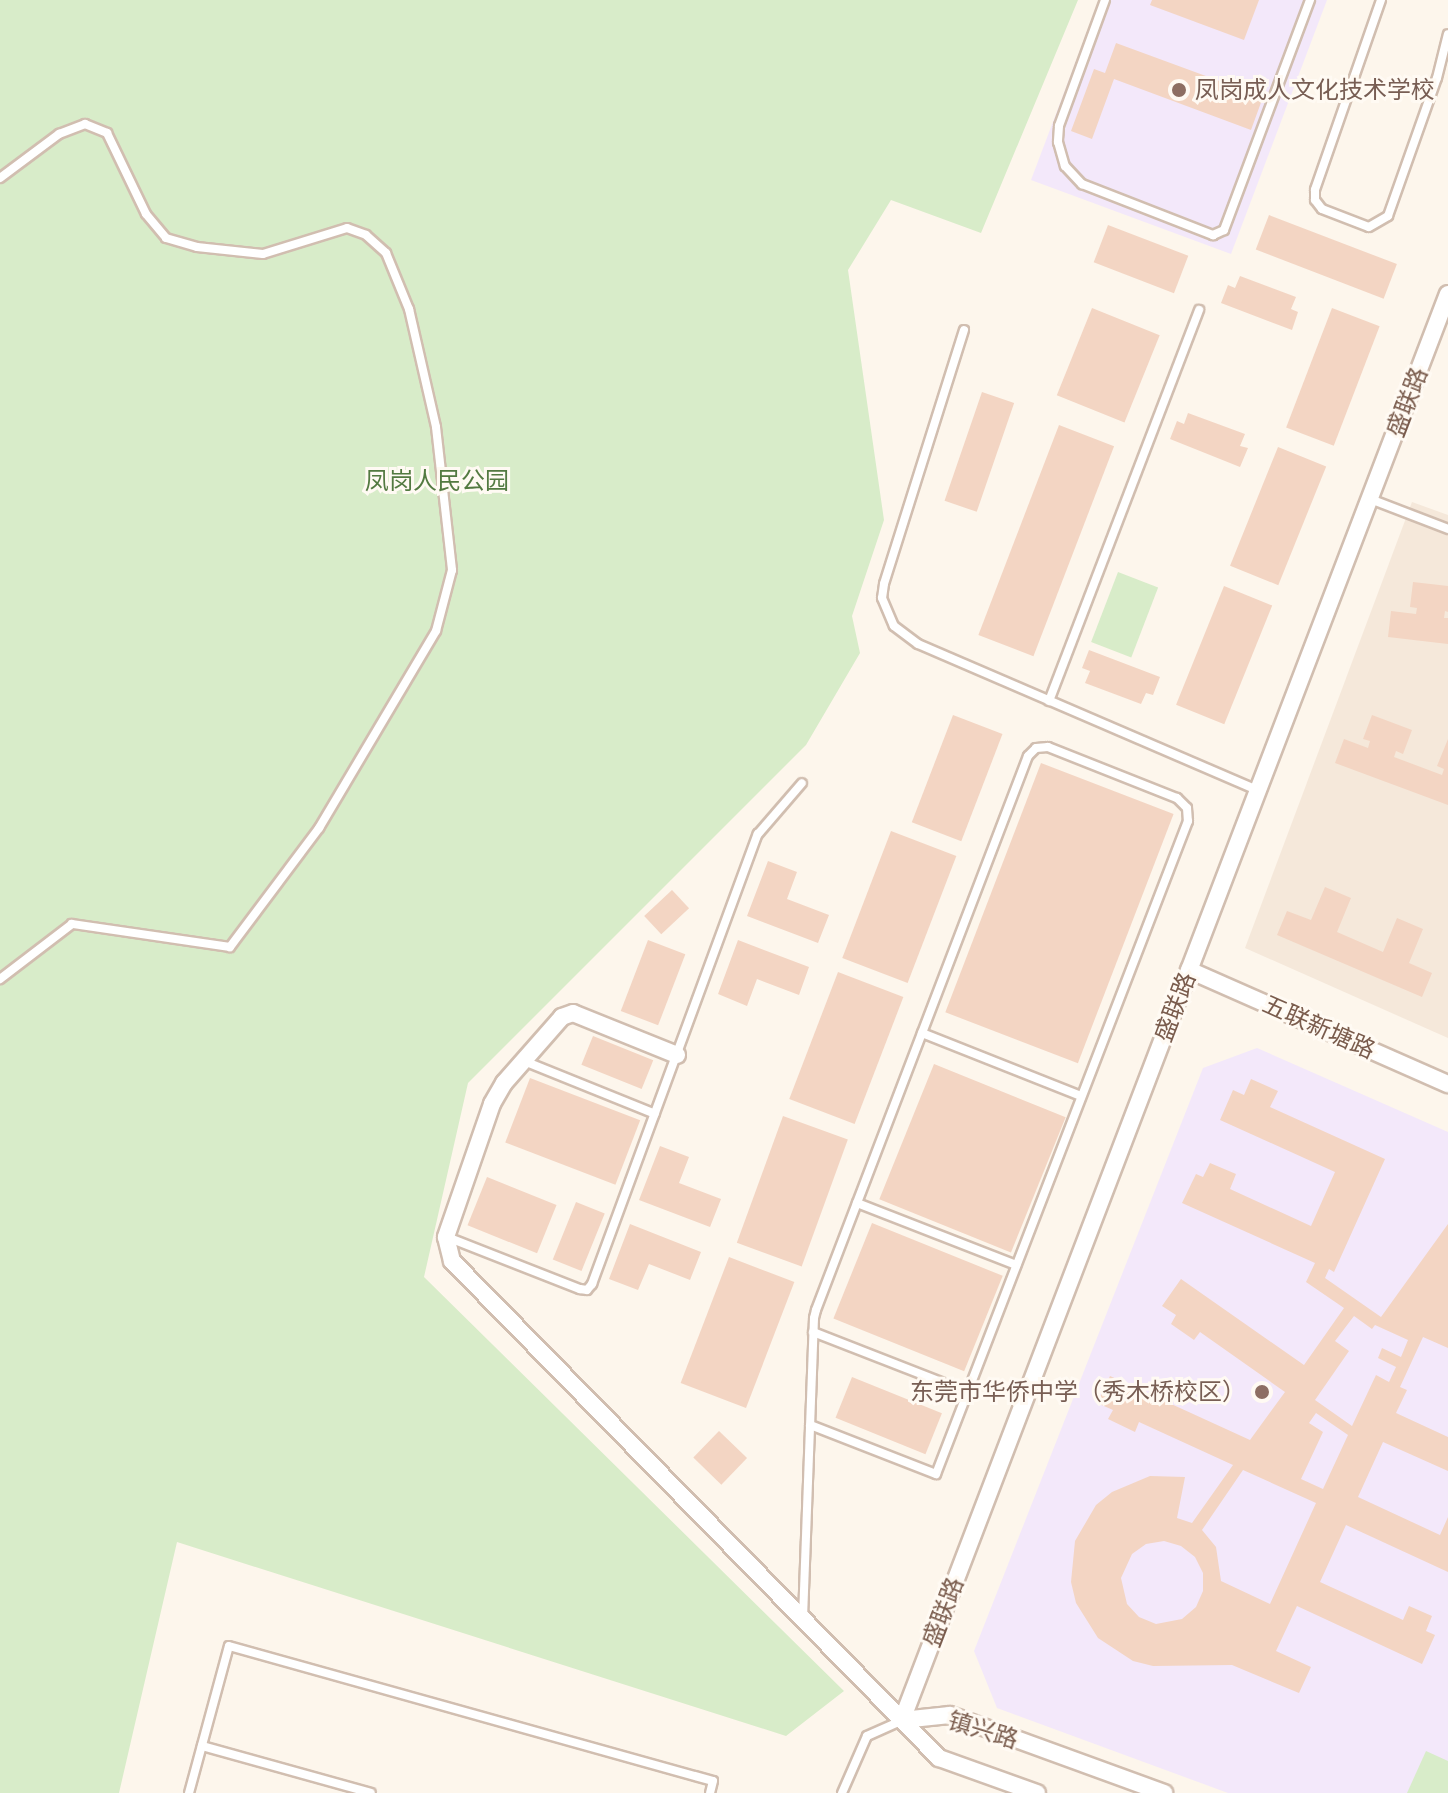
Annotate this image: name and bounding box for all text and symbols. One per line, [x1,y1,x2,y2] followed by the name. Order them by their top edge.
[1195,76,1435,104] place label: 凤岗成人文化技术学校
[1170,81,1188,99] marker: 凤岗成人文化技术学校
[1381,363,1433,441] street label: 盛联路
[365,467,509,495] park label: 凤岗人民公园
[1149,968,1201,1046] street label: 盛联路
[1258,989,1380,1065] street label: 五联新塘路
[910,1378,1246,1406] place label: 东莞市华侨中学（秀木桥校区）
[1253,1383,1271,1401] marker: 东莞市华侨中学（秀木桥校区）
[917,1573,969,1651] street label: 盛联路
[944,1706,1022,1754] street label: 镇兴路

